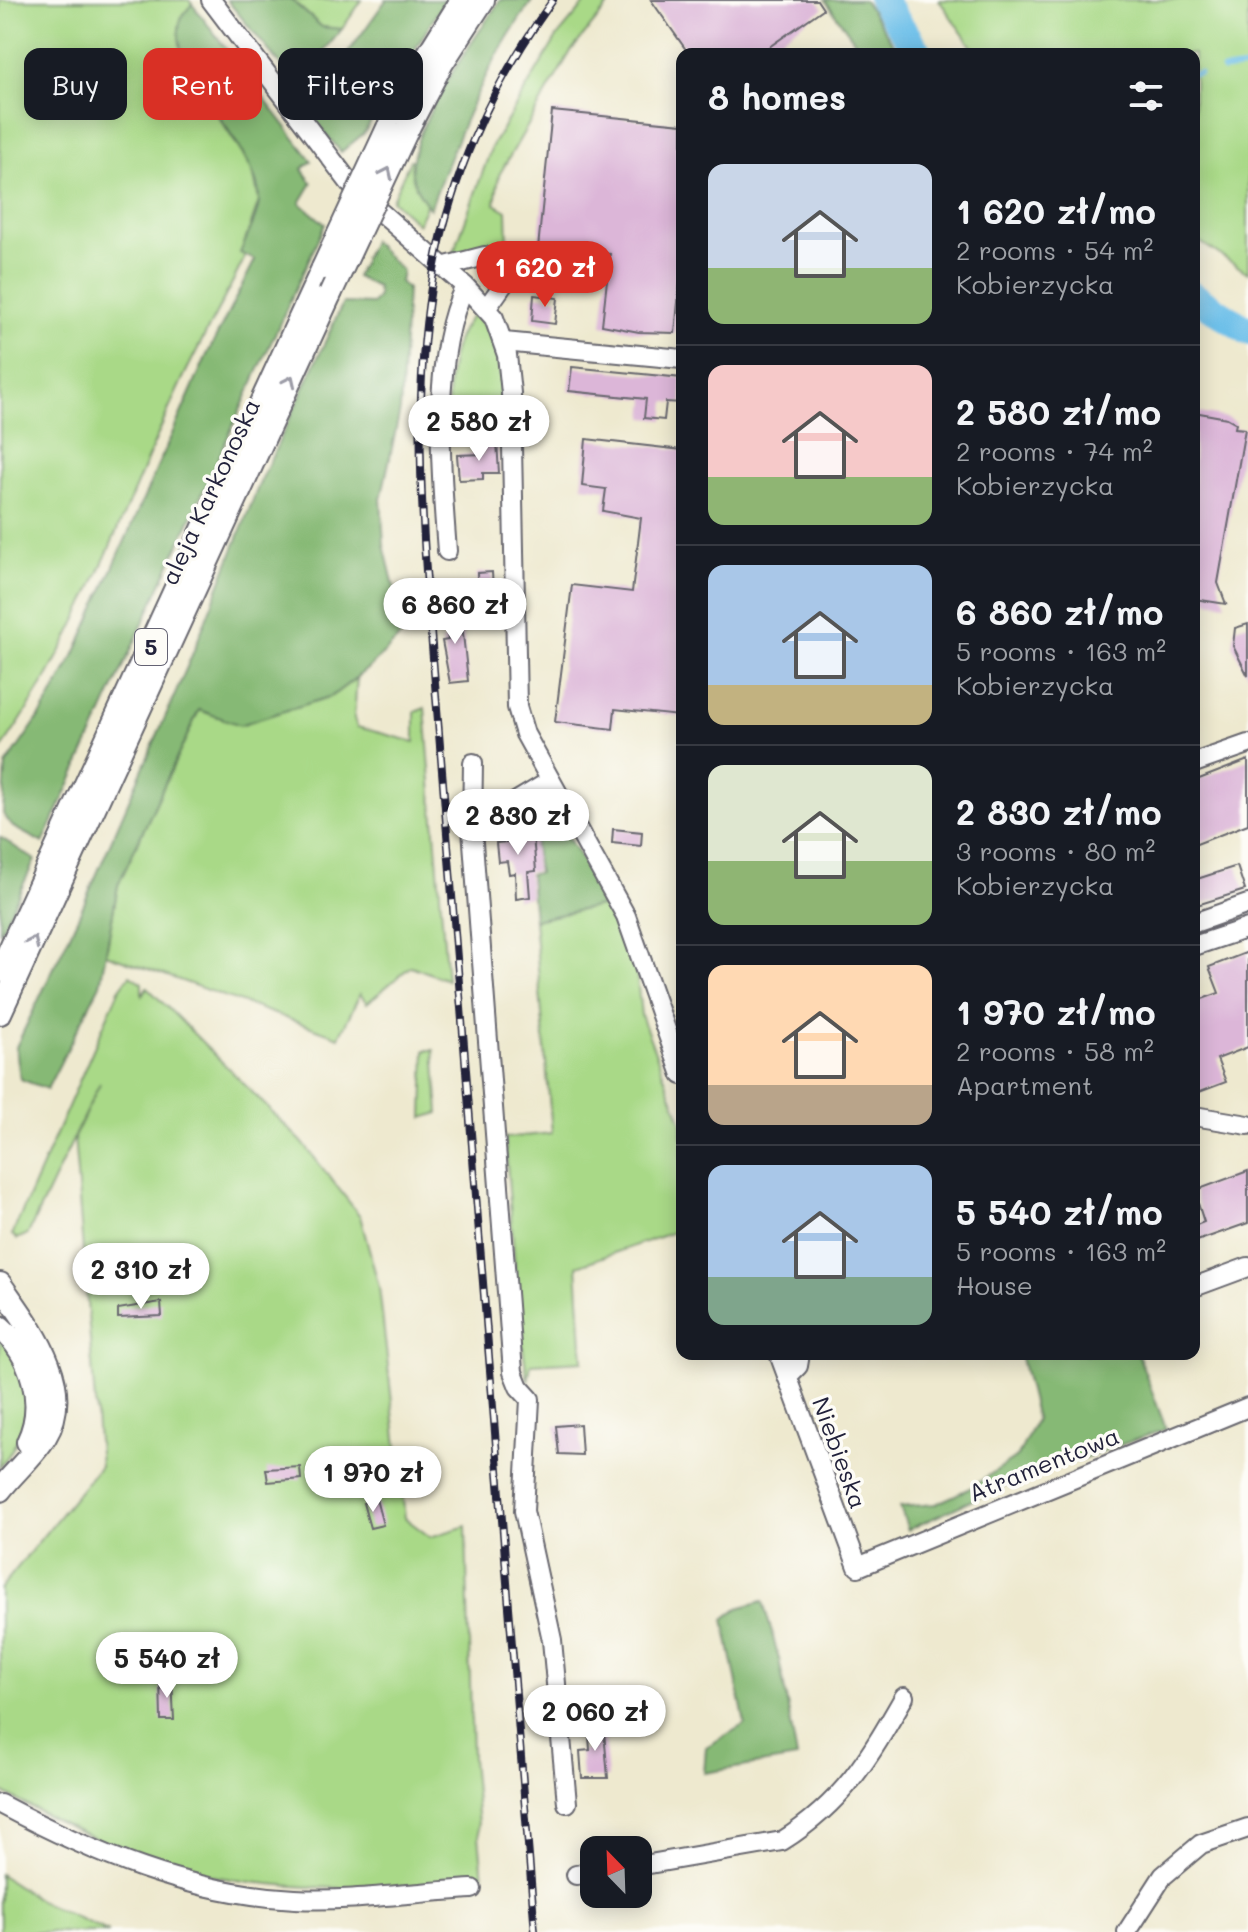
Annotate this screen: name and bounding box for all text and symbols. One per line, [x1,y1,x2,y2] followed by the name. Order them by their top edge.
[24,48,127,120] chip: Buy
[143,48,262,120] chip: Rent
[278,48,423,120] chip: Filters
[708,74,846,119] text: 8 homes
[1124,74,1168,118] icon: filters
[377,166,393,181] one-way arrow
[956,188,1156,233] text: 1 620 zł/mo
[772,196,868,292] icon: home
[956,233,1153,267] text: 2 rooms · 54 m²
[462,241,628,309] pin: 1 620 zł
[494,250,596,284] text: 1 620 zł
[956,267,1114,301] text: Kobierzycka
[281,375,297,389] one-way arrow
[956,389,1161,434] text: 2 580 zł/mo
[153,393,266,589] street label: aleja Karkonoska
[396,395,562,463] pin: 2 580 zł
[772,397,868,493] icon: home
[426,404,532,438] text: 2 580 zł
[956,434,1153,468] text: 2 rooms · 74 m²
[956,468,1114,502] text: Kobierzycka
[372,578,538,646] pin: 6 860 zł
[401,587,509,621] text: 6 860 zł
[956,589,1163,634] text: 6 860 zł/mo
[772,597,868,693] icon: home
[135,629,167,665] road number: 5
[956,634,1166,668] text: 5 rooms · 163 m²
[956,668,1114,702] text: Kobierzycka
[435,789,601,857] pin: 2 830 zł
[956,789,1162,834] text: 2 830 zł/mo
[772,797,868,893] icon: home
[465,798,571,832] text: 2 830 zł
[956,834,1155,868] text: 3 rooms · 80 m²
[956,868,1114,902] text: Kobierzycka
[23,936,39,950] one-way arrow
[956,989,1156,1034] text: 1 970 zł/mo
[772,997,868,1093] icon: home
[956,1034,1154,1068] text: 2 rooms · 58 m²
[956,1068,1093,1102] text: Apartment
[956,1189,1163,1234] text: 5 540 zł/mo
[772,1197,868,1293] icon: home
[956,1234,1166,1268] text: 5 rooms · 163 m²
[58,1243,224,1311] pin: 2 310 zł
[90,1252,192,1286] text: 2 310 zł
[956,1268,1033,1302] text: House
[806,1392,875,1513] street label: Niebieska
[964,1419,1123,1508] street label: Atramentowa
[290,1446,456,1514] pin: 1 970 zł
[322,1455,424,1489] text: 1 970 zł
[84,1632,250,1700] pin: 5 540 zł
[114,1641,220,1675] text: 5 540 zł
[512,1685,678,1753] pin: 2 060 zł
[542,1694,648,1728] text: 2 060 zł
[580,1836,652,1908] north arrow
[580,1836,652,1908] map controls

